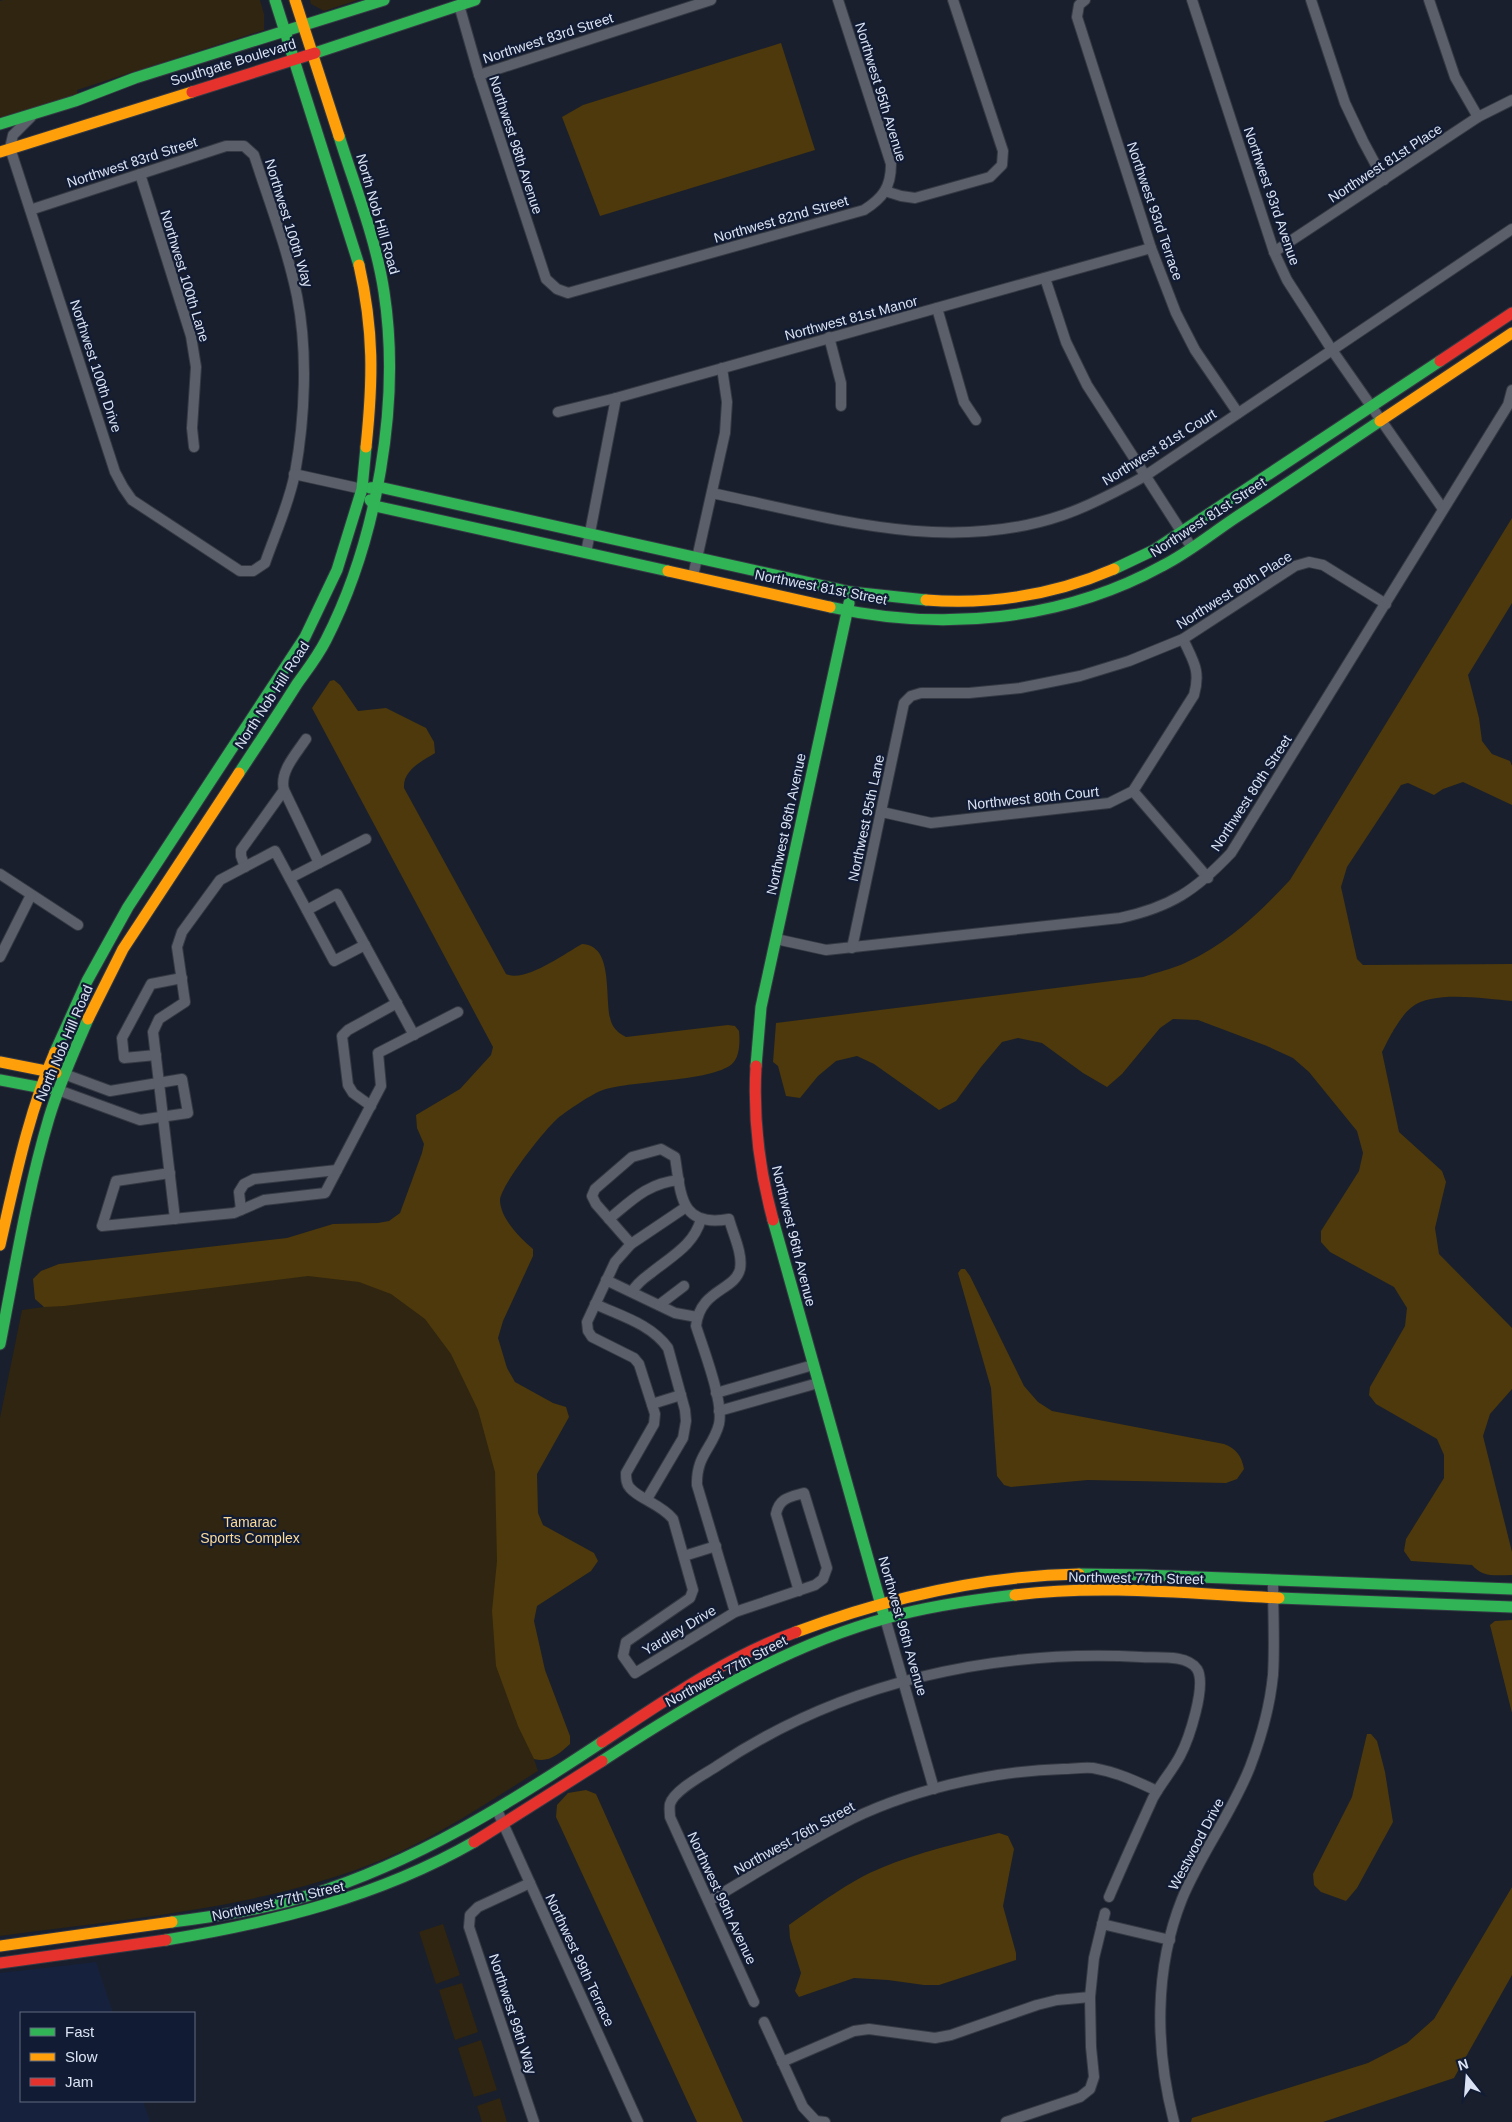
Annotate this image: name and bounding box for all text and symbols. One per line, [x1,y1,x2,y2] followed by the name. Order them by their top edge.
[481,9,615,67] street label: Northwest 83rd Street
[852,21,910,164] street label: Northwest 95th Avenue
[168,35,298,89] street label: Southgate Boulevard
[486,74,546,216] street label: Northwest 98th Avenue
[1325,120,1445,206] street label: Northwest 81st Place
[1241,125,1303,267] street label: Northwest 93rd Avenue
[65,133,199,191] street label: Northwest 83rd Street
[1124,140,1186,282] street label: Northwest 93rd Terrace
[353,152,403,276] street label: North Nob Hill Road
[262,157,316,289] street label: Northwest 100th Way
[712,192,850,246] street label: Northwest 82nd Street
[157,208,213,344] street label: Northwest 100th Lane
[783,292,920,343] street label: Northwest 81st Manor
[67,298,125,435] street label: Northwest 100th Drive
[1099,405,1219,489] street label: Northwest 81st Court
[1147,474,1269,560] street label: Northwest 81st Street
[1173,548,1295,632] street label: Northwest 80th Place
[753,566,889,608] street label: Northwest 81st Street
[231,638,313,752] street label: North Nob Hill Road
[1207,732,1295,854] street label: Northwest 80th Street
[763,751,809,896] street label: Northwest 96th Avenue
[845,753,887,883] street label: Northwest 95th Lane
[966,783,1100,813] street label: Northwest 80th Court
[32,983,96,1103] street label: North Nob Hill Road
[769,1164,819,1308] street label: Northwest 96th Avenue
[200,1514,300,1546] park label: Tamarac Sports Complex
[875,1554,931,1698] street label: Northwest 96th Avenue
[1068,1569,1204,1587] street label: Northwest 77th Street
[639,1602,719,1658] street label: Yardley Drive
[662,1632,790,1710] street label: Northwest 77th Street
[1165,1795,1227,1893] street label: Westwood Drive
[731,1798,857,1878] street label: Northwest 76th Street
[684,1829,760,1967] street label: Northwest 99th Avenue
[210,1878,346,1924] street label: Northwest 77th Street
[542,1891,618,2029] street label: Northwest 99th Terrace
[486,1952,540,2076] street label: Northwest 99th Way
[20,2012,195,2102] legend
[65,2023,95,2040] text: Fast
[65,2048,98,2065] text: Slow
[1442,2052,1492,2102] north arrow
[1456,2055,1470,2074] text: N
[65,2073,93,2090] text: Jam

